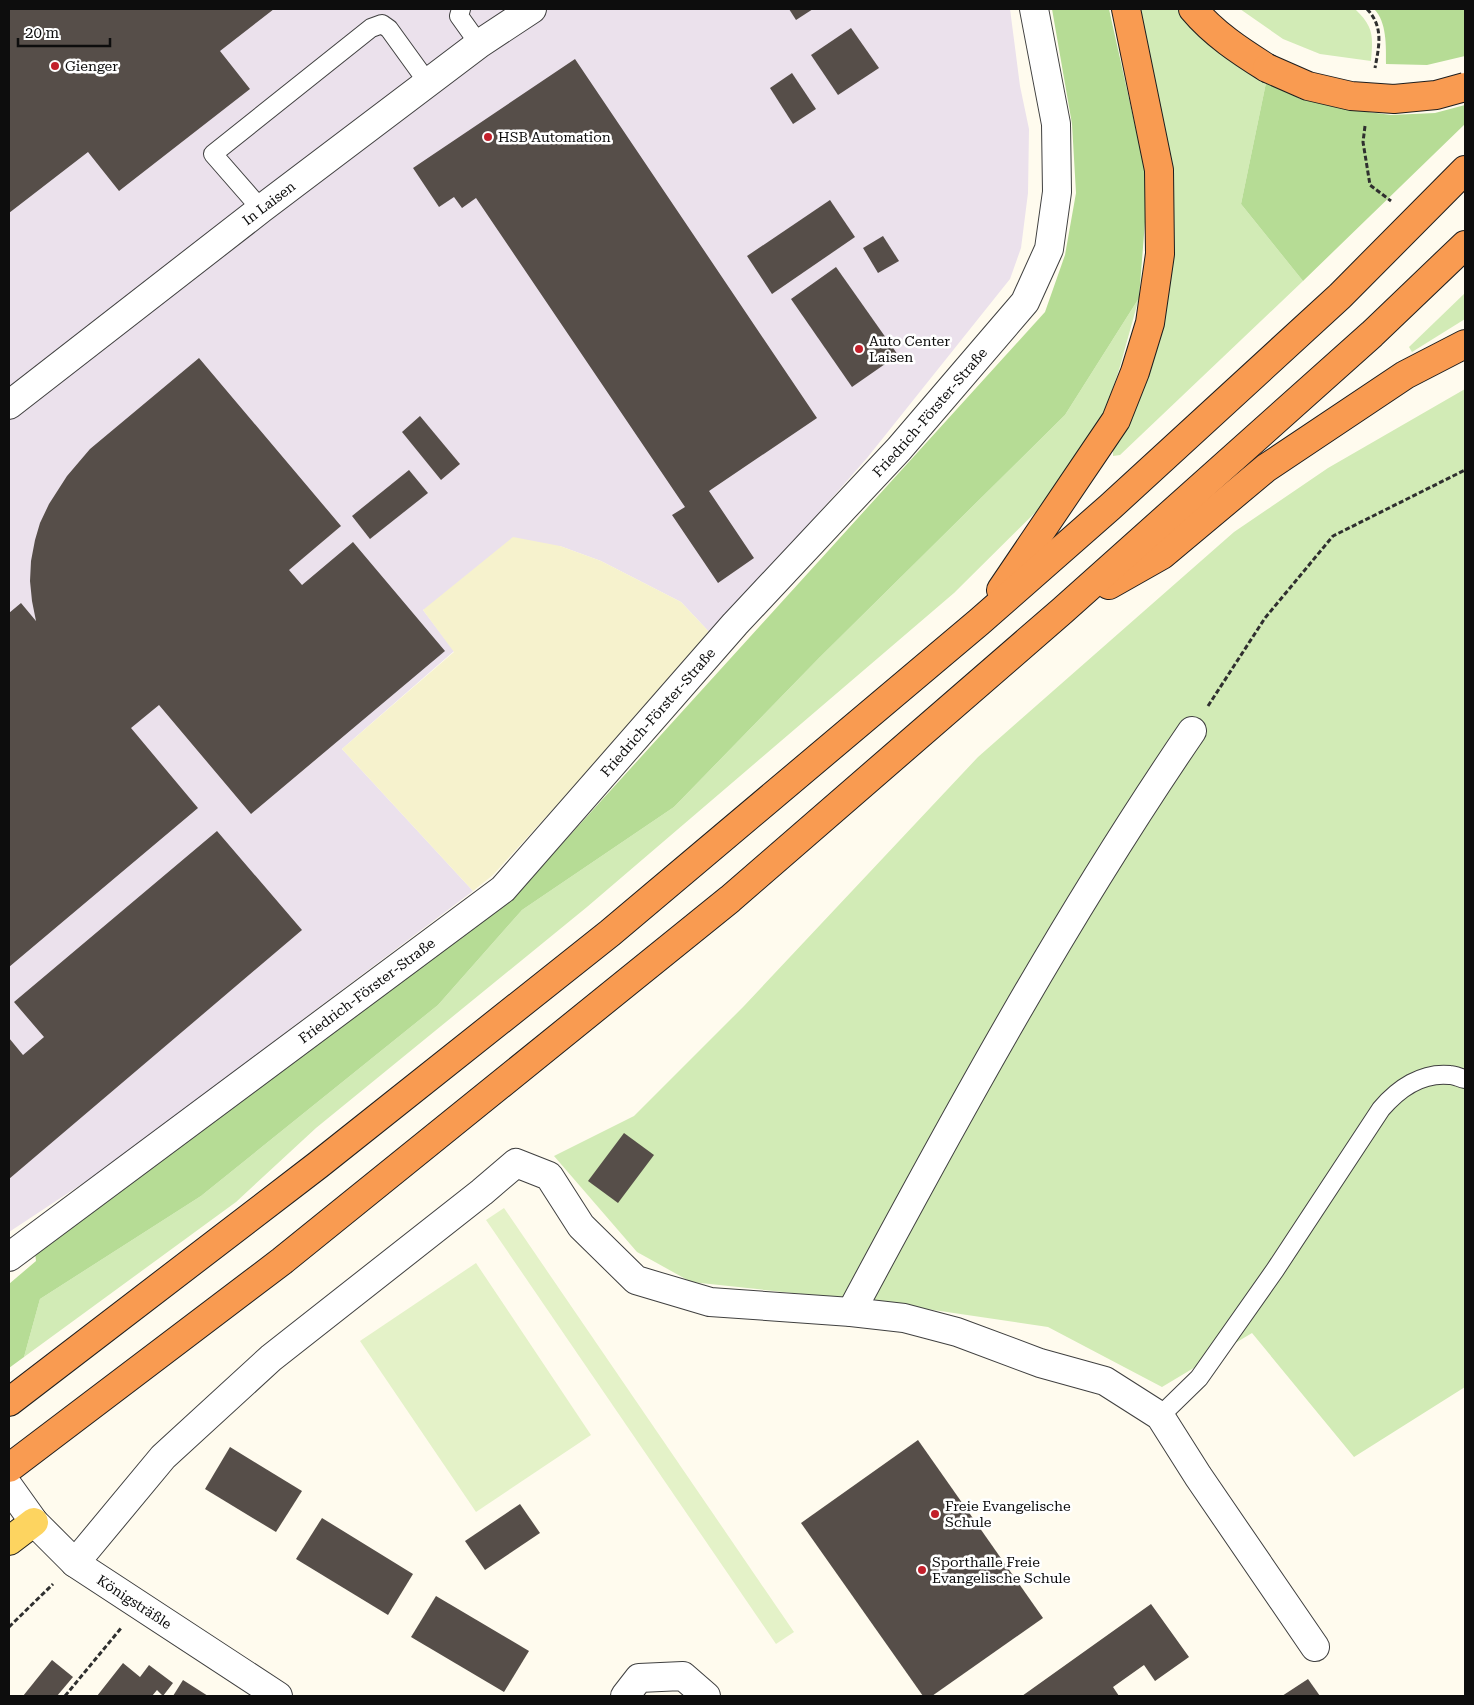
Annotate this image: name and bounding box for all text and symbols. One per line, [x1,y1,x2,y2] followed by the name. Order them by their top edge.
[18,15,110,47] scale bar
[25,24,60,42] text: 20 m
[65,58,118,74] place label: Gienger
[49,60,61,72] marker: Gienger
[498,129,611,145] place label: HSB Automation
[482,131,494,143] marker: HSB Automation
[239,178,298,228] street label: In Laisen
[869,333,950,365] place label: Auto Center Laisen
[853,343,865,355] marker: Auto Center Laisen
[869,344,990,480] street label: Friedrich-Förster-Straße
[597,644,719,780] street label: Friedrich-Förster-Straße
[295,934,438,1046] street label: Friedrich-Förster-Straße
[945,1498,1071,1530] place label: Freie Evangelische Schule
[929,1508,941,1520] marker: Freie Evangelische Schule
[932,1554,1071,1586] place label: Sporthalle Freie Evangelische Schule
[916,1564,928,1576] marker: Sporthalle Freie Evangelische Schule
[94,1572,175,1632] street label: Königsträßle

